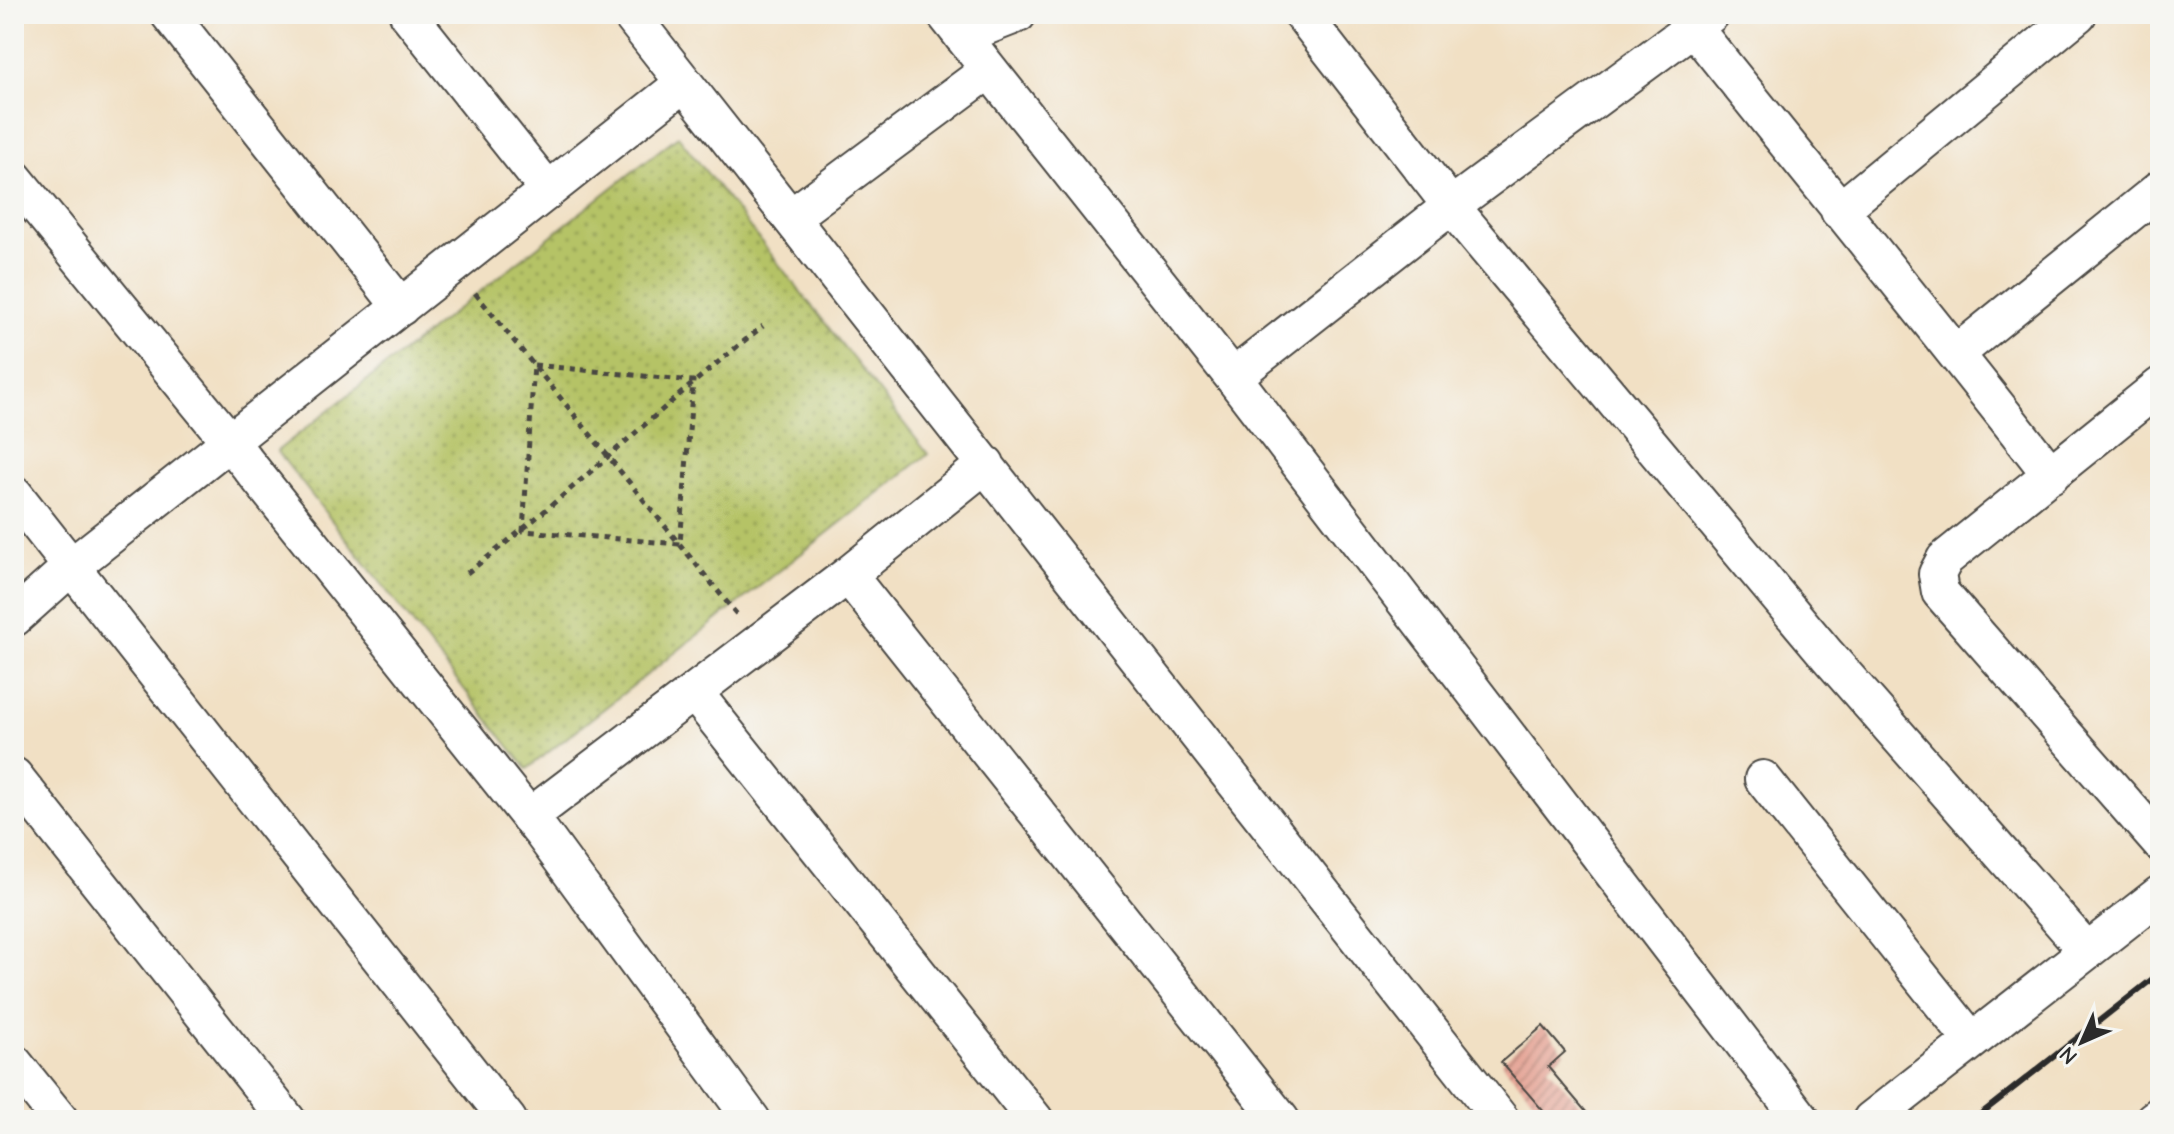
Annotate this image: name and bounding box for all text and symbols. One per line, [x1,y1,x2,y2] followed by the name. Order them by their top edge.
[2042,1002,2122,1082] north arrow
[2054,1041,2083,1070] text: N

